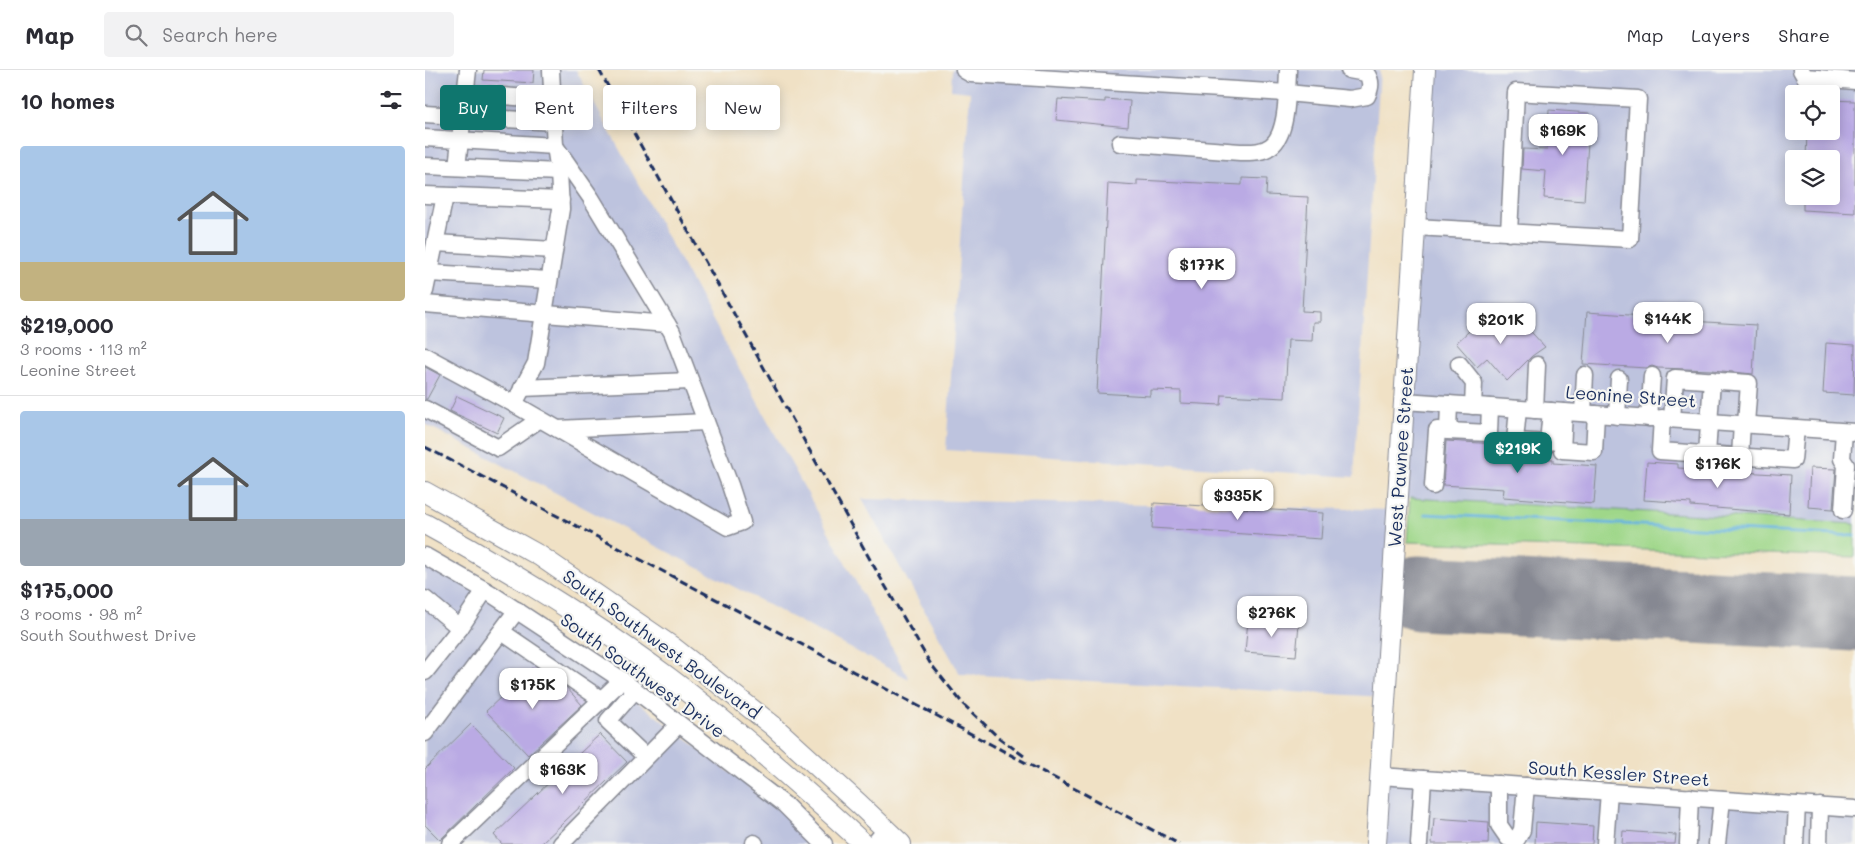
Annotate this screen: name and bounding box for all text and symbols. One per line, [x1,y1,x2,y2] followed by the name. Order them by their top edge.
[104,12,454,57] search box
[25,19,74,50] text: Map
[122,21,150,49] icon: search
[162,22,278,47] text: Search here
[1627,23,1663,47] text: Map
[1691,23,1750,47] text: Layers
[1778,23,1830,47] text: Share
[440,85,506,130] chip: Buy
[516,85,593,130] chip: Rent
[603,85,696,130] chip: Filters
[706,85,780,130] chip: New
[1785,85,1840,205] map controls
[1785,85,1840,140] button: locate
[377,86,405,114] icon: filters
[20,87,115,114] text: 10 homes
[1528,114,1598,156] pin: $169K
[1540,119,1586,140] text: $169K
[1785,150,1840,205] button: layers
[168,178,258,268] icon: home
[1167,248,1237,290] pin: $177K
[1179,253,1225,274] text: $177K
[1466,302,1536,345] pin: $201K
[1633,302,1703,344] pin: $144K
[1644,307,1692,328] text: $144K
[1478,308,1524,329] text: $201K
[20,311,114,338] text: $219,000
[20,338,147,359] text: 3 rooms · 113 m²
[20,359,136,380] text: Leonine Street
[1382,366,1418,548] street label: West Pawnee Street
[1565,379,1697,413] street label: Leonine Street
[1483,432,1553,474] pin: $219K
[1495,437,1541,458] text: $219K
[168,444,258,534] icon: home
[1683,446,1753,489] pin: $176K
[1695,452,1741,473] text: $176K
[1203,478,1273,521] pin: $335K
[1214,484,1262,505] text: $335K
[558,564,766,724] street label: South Southwest Boulevard
[20,576,113,603] text: $175,000
[1237,596,1307,638] pin: $276K
[1248,601,1296,622] text: $276K
[20,603,142,624] text: 3 rooms · 98 m²
[556,607,730,743] street label: South Southwest Drive
[20,624,196,645] text: South Southwest Drive
[498,668,568,710] pin: $175K
[510,673,556,694] text: $175K
[528,752,598,795] pin: $163K
[1527,755,1711,791] street label: South Kessler Street
[540,758,586,779] text: $163K

